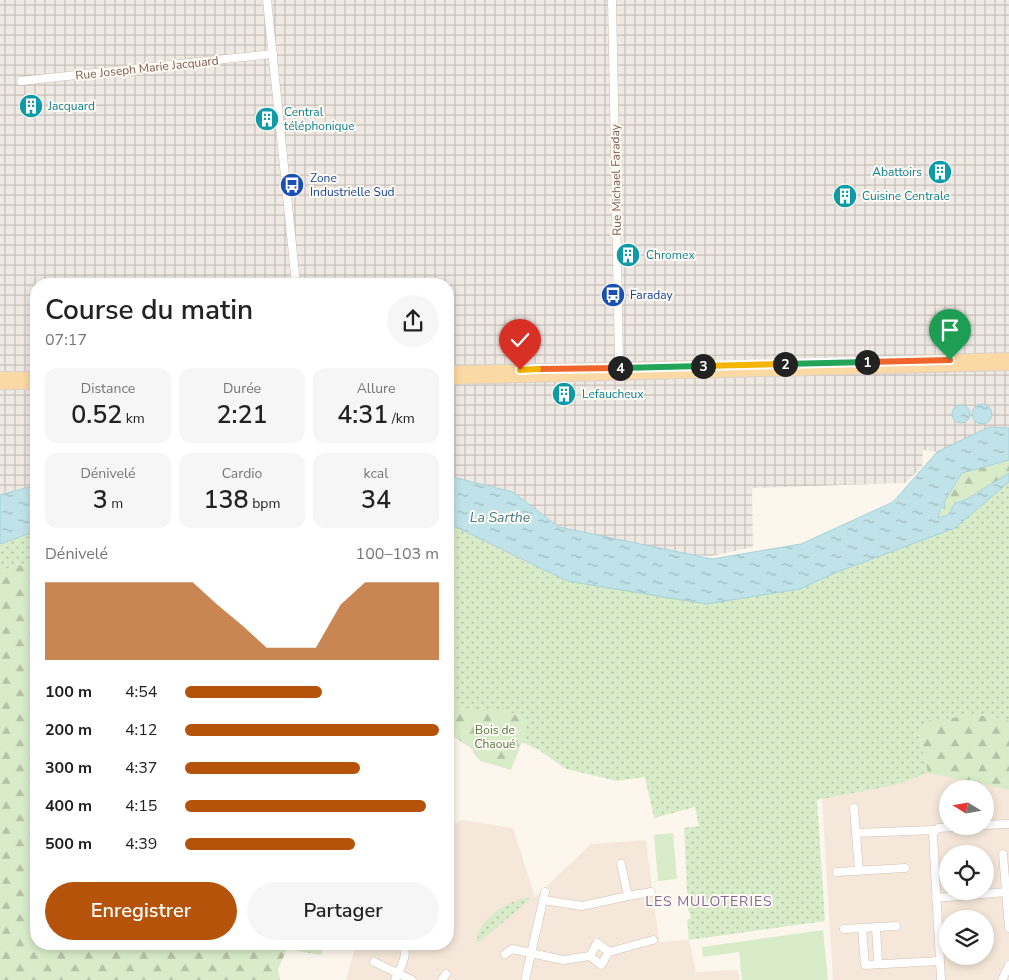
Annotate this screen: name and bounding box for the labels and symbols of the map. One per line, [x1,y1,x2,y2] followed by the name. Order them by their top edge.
[75,53,219,83] street label: Rue Joseph Marie Jacquard
[18,93,44,119] building icon: Jacquard
[47,98,95,114] place label: Jacquard
[284,104,355,134] place label: Central téléphonique
[254,106,280,132] building icon: Central téléphonique
[607,123,625,236] street label: Rue Michael Faraday
[927,159,953,185] building icon: Abattoirs
[872,164,922,180] place label: Abattoirs
[310,170,395,200] place label: Zone Industrielle Sud
[279,172,305,198] bus stop icon: Zone Industrielle Sud
[832,183,858,209] building icon: Cuisine Centrale
[862,188,950,204] place label: Cuisine Centrale
[615,242,641,268] building icon: Chromex
[646,247,695,263] place label: Chromex
[600,282,626,308] bus stop icon: Faraday
[630,287,674,303] place label: Faraday
[929,309,971,360] pin
[499,319,541,370] pin
[854,350,880,374] pin: 1
[772,352,798,376] pin: 2
[690,354,716,378] pin: 3
[608,356,632,380] pin: 4
[551,381,577,407] building icon: Lefaucheux
[582,386,644,402] place label: Lefaucheux
[470,508,531,527] water label: La Sarthe
[474,722,516,752] park label: Bois de Chaoué
[939,780,994,835] north arrow
[645,892,773,911] district label: LES MULOTERIES

